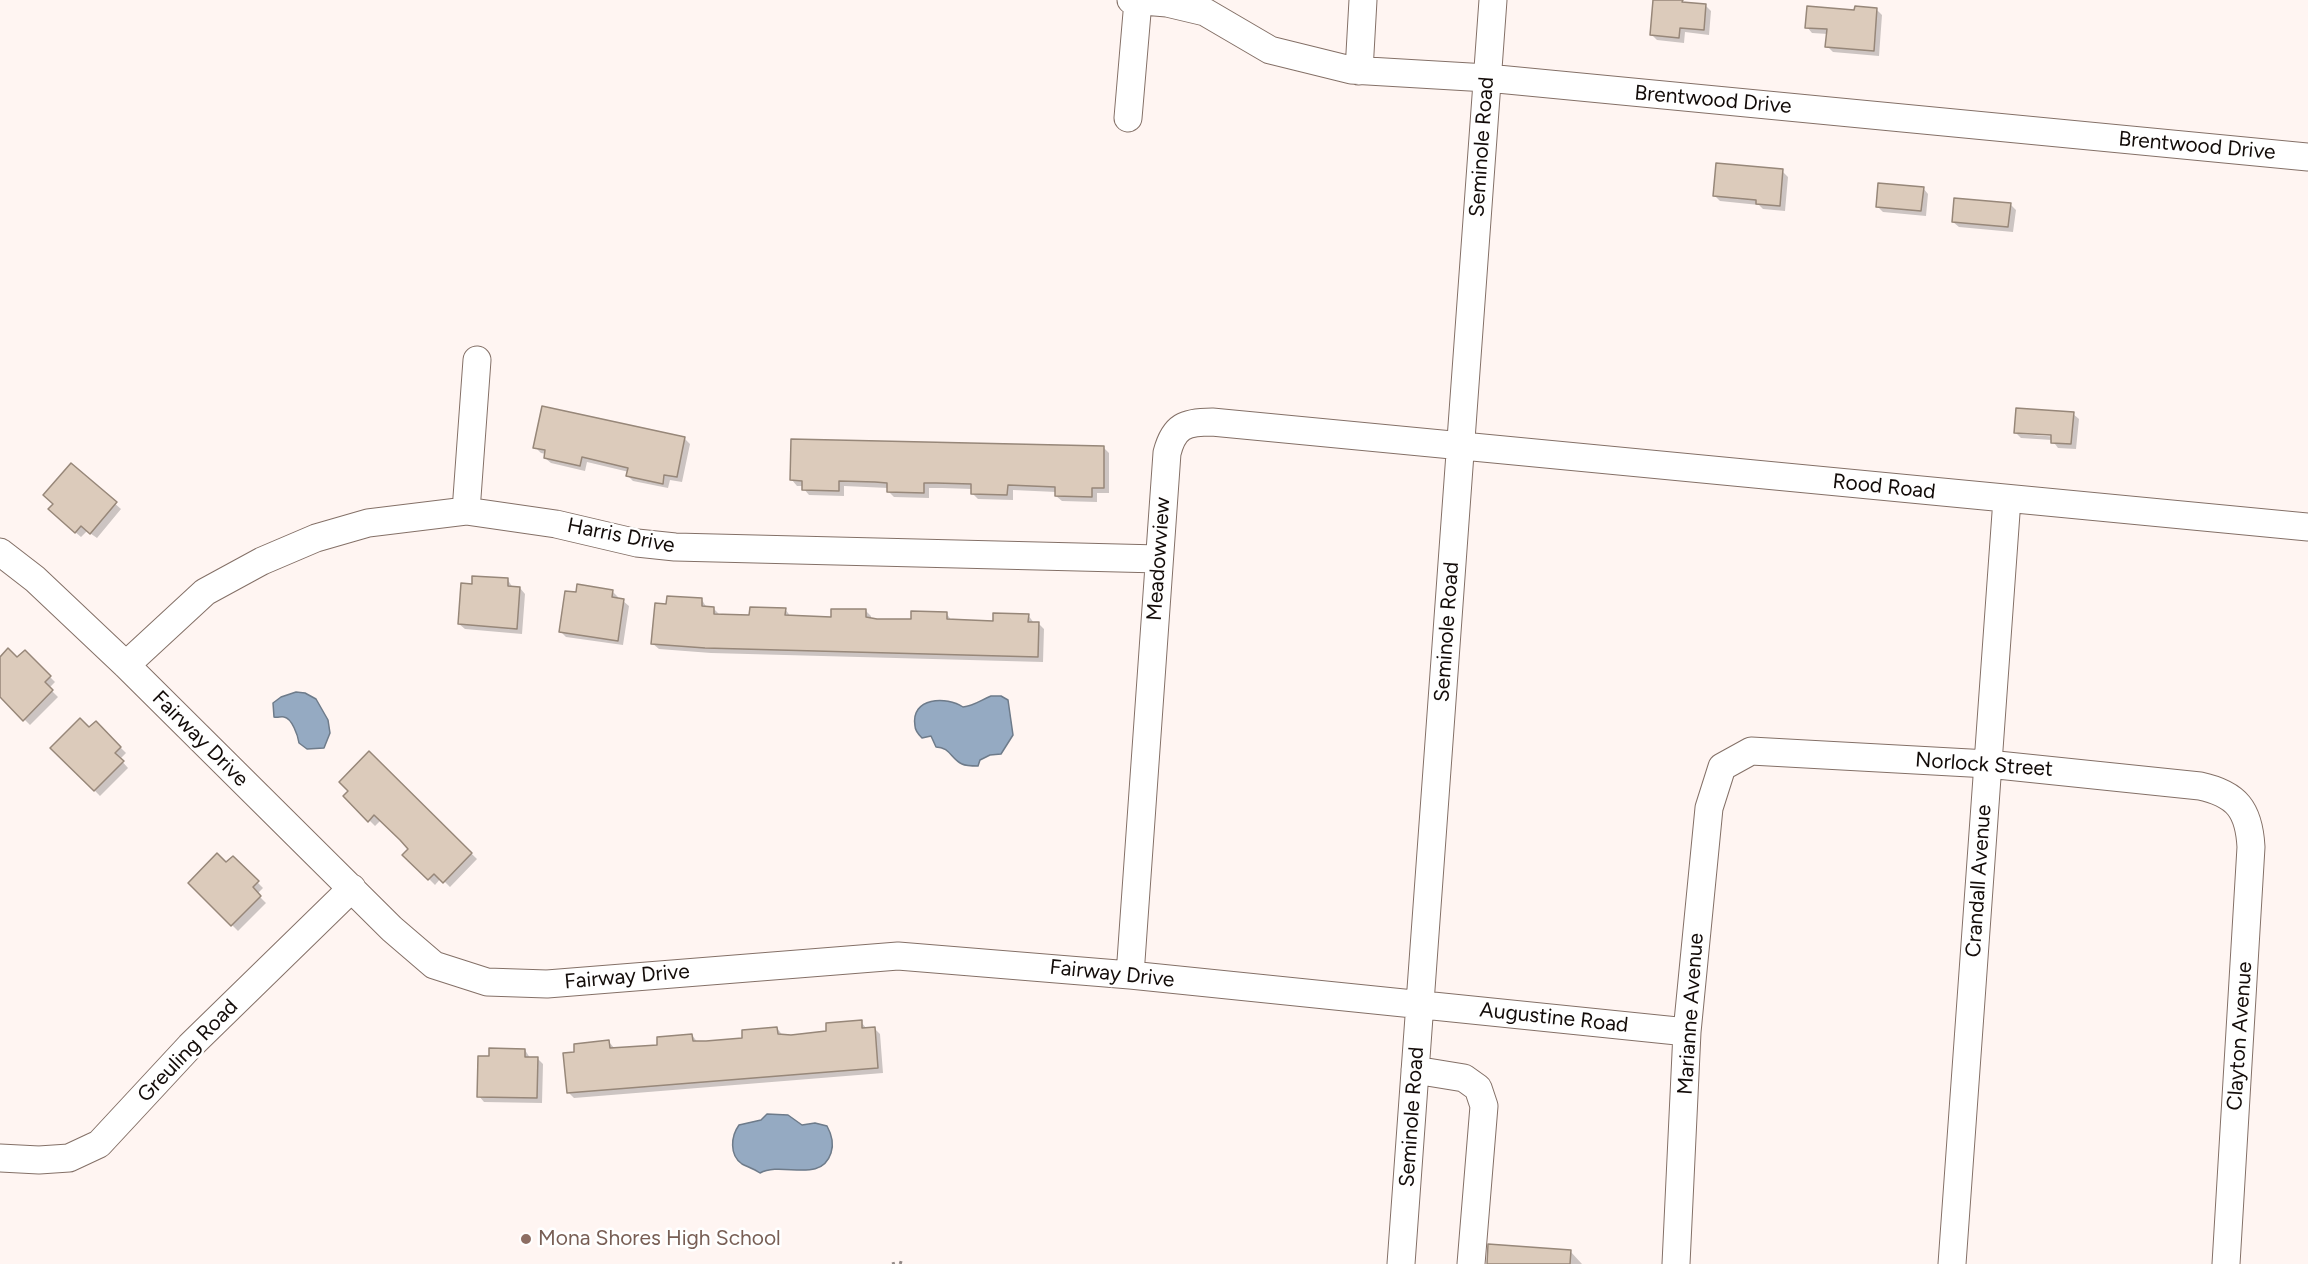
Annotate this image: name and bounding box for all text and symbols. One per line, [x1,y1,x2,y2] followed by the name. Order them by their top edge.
[1465,76,1499,218] street label: Seminole Road
[1633,81,1793,119] street label: Brentwood Drive
[2117,127,2277,165] street label: Brentwood Drive
[1831,469,1937,505] street label: Rood Road
[1142,496,1176,622] street label: Meadowview
[565,513,677,559] street label: Harris Drive
[1430,561,1464,703] street label: Seminole Road
[147,686,253,792] street label: Fairway Drive
[1914,748,2054,782] street label: Norlock Street
[1961,804,1997,958] street label: Crandall Avenue
[1673,932,1709,1096] street label: Marianne Avenue
[1048,955,1176,993] street label: Fairway Drive
[563,959,691,995] street label: Fairway Drive
[2222,961,2258,1111] street label: Clayton Avenue
[133,994,243,1108] street label: Greuling Road
[1478,998,1630,1038] street label: Augustine Road
[1395,1046,1429,1188] street label: Seminole Road
[538,1226,781,1252] place label: Mona Shores High School
[519,1232,533,1246] marker: Mona Shores High School

